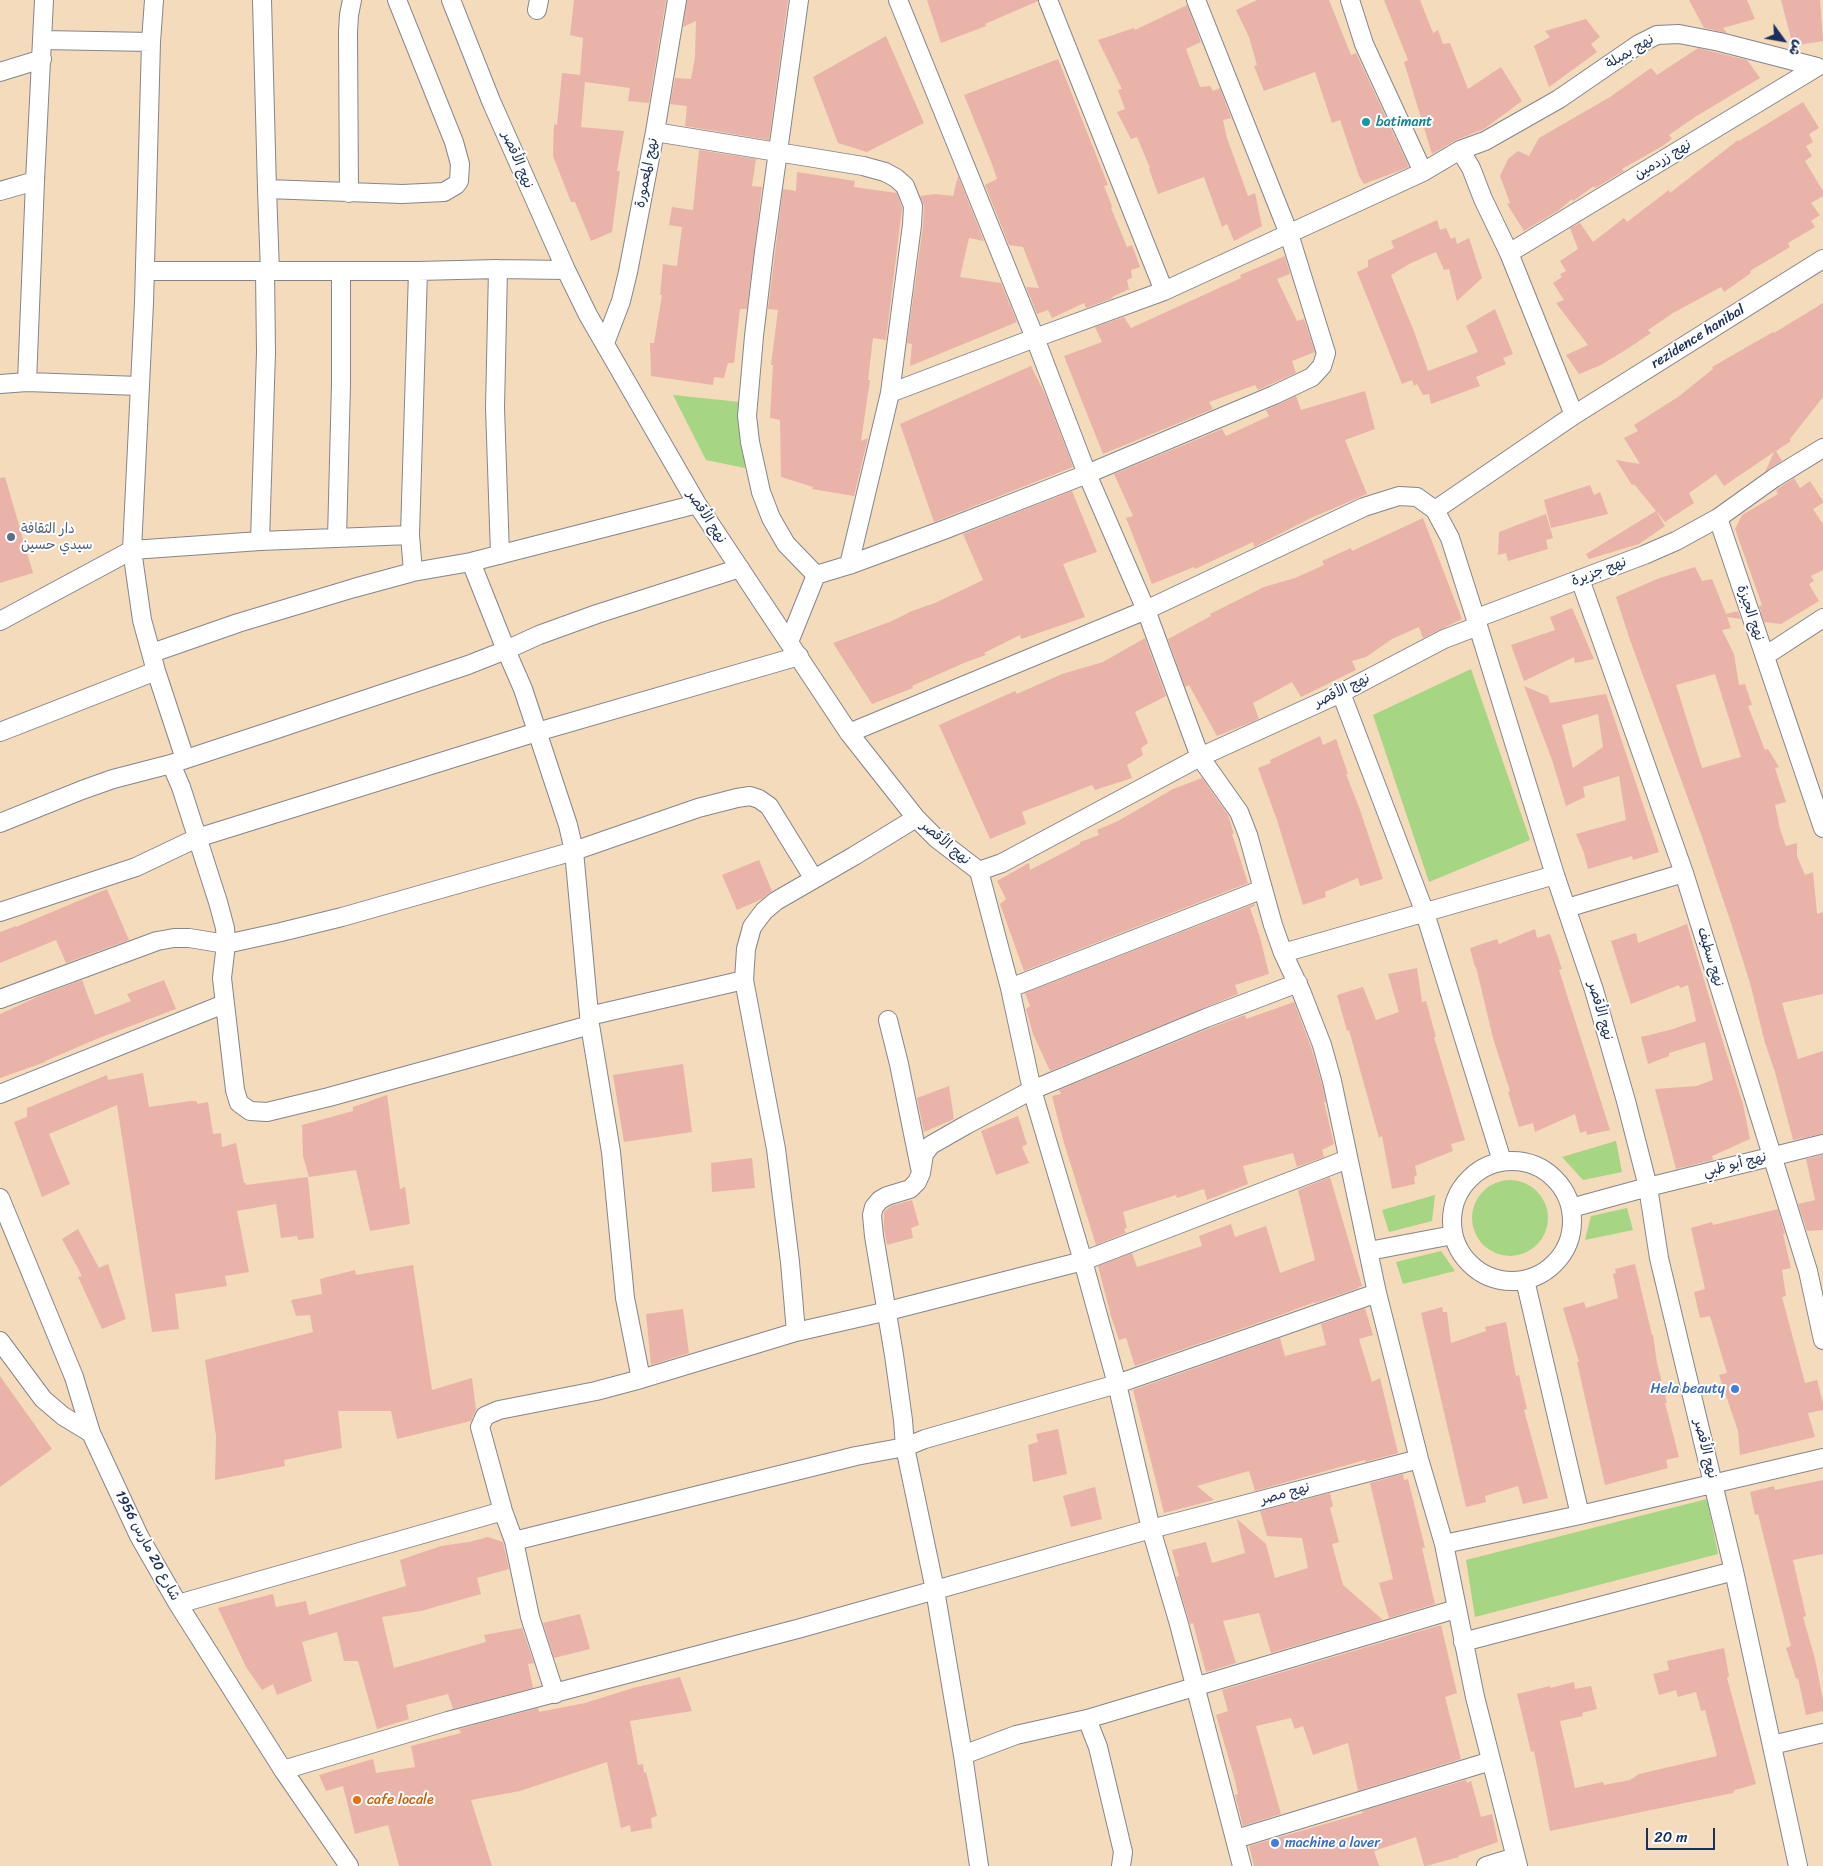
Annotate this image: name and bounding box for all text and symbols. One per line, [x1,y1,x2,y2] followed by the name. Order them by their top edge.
[1758,15,1808,65] north arrow
[1603,31,1657,73] street label: نهج بمبلة
[1781,35,1811,61] text: ش
[1376,114,1432,130] place label: batimant
[1360,116,1372,128] marker: batimant
[497,129,537,191] street label: نهج الأقصر
[1631,136,1695,184] street label: نهج زردمين
[632,137,662,209] street label: نهج المعمورة
[1648,301,1748,373] street label: rezidence hanibal
[683,487,729,547] street label: نهج الأقصر
[21,521,93,554] place label: دار الثقافة سيدي حسين
[5,531,17,543] marker: دار الثقافة سيدي حسين
[1569,554,1629,590] street label: نهج جزيرة
[1733,583,1767,643] street label: نهج الجيزة
[1311,670,1373,712] street label: نهج الأقصر
[916,817,974,869] street label: نهج الأقصر
[1693,925,1727,989] street label: نهج سطيف
[1584,980,1616,1042] street label: نهج الأقصر
[1702,1149,1768,1181] street label: نهج أبو ظبي
[1651,1381,1725,1397] place label: Hela beauty
[1729,1383,1741,1395] marker: Hela beauty
[1690,1418,1720,1480] street label: نهج الأقصر
[1258,1479,1312,1509] street label: نهج مصر
[111,1488,183,1604] street label: شارع 20 مارس 1956
[367,1792,434,1808] place label: cafe locale
[351,1794,363,1806] marker: cafe locale
[1648,1818,1717,1850] scale bar
[1654,1824,1688,1850] text: 20 m
[1285,1835,1380,1851] place label: machine a laver
[1269,1837,1281,1849] marker: machine a laver

